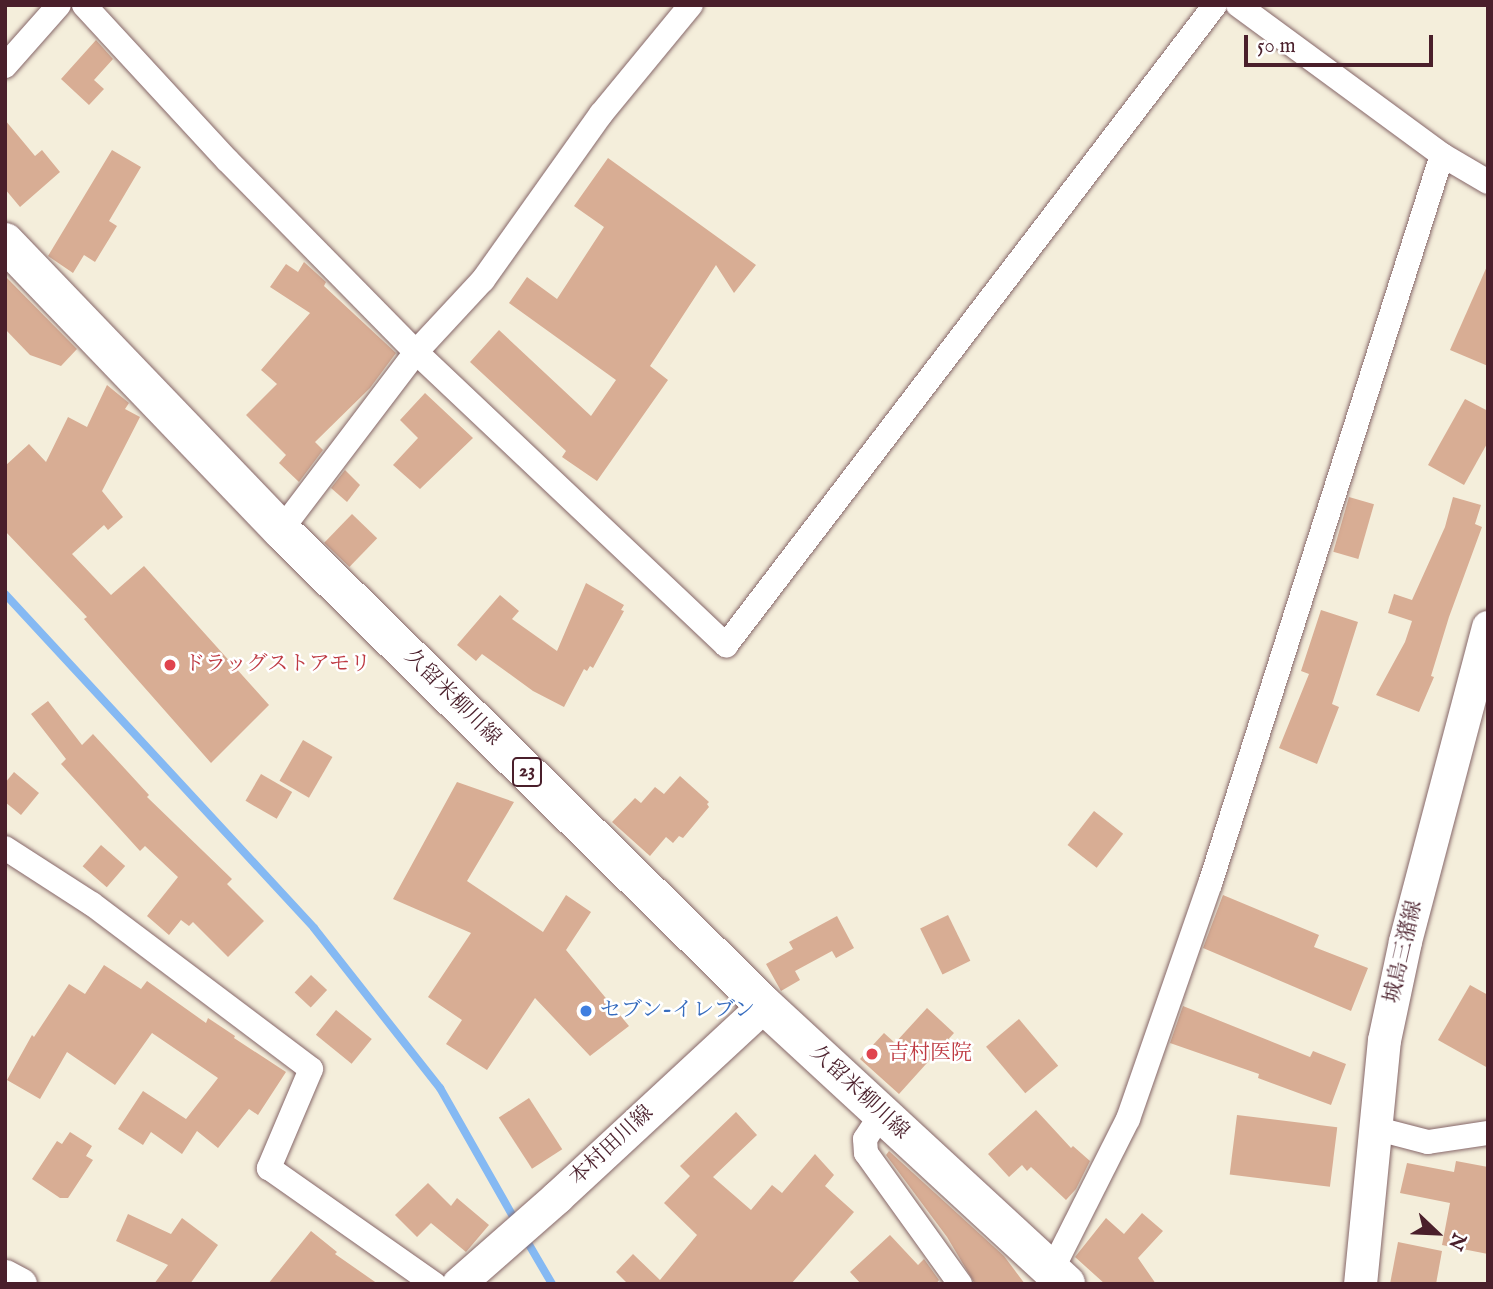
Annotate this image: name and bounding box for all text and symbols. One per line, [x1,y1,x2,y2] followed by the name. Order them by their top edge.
[1248,21,1437,65] scale bar
[1257,33,1296,60] text: 50 m
[399,645,505,751] street label: 久留米柳川線
[184,652,373,678] place label: ドラッグストアモリ
[162,657,178,673] marker: ドラッグストアモリ
[511,757,543,788] road number: 23
[1380,898,1428,1006] street label: 城島三潴線
[600,998,757,1024] place label: セブン-イレブン
[578,1003,594,1019] marker: セブン-イレブン
[804,1041,914,1145] street label: 久留米柳川線
[888,1041,972,1067] place label: 吉村医院
[862,1044,882,1064] marker: 吉村医院
[565,1101,659,1191] street label: 本村田川線
[1402,1198,1472,1268] north arrow
[1442,1229,1471,1253] text: N

